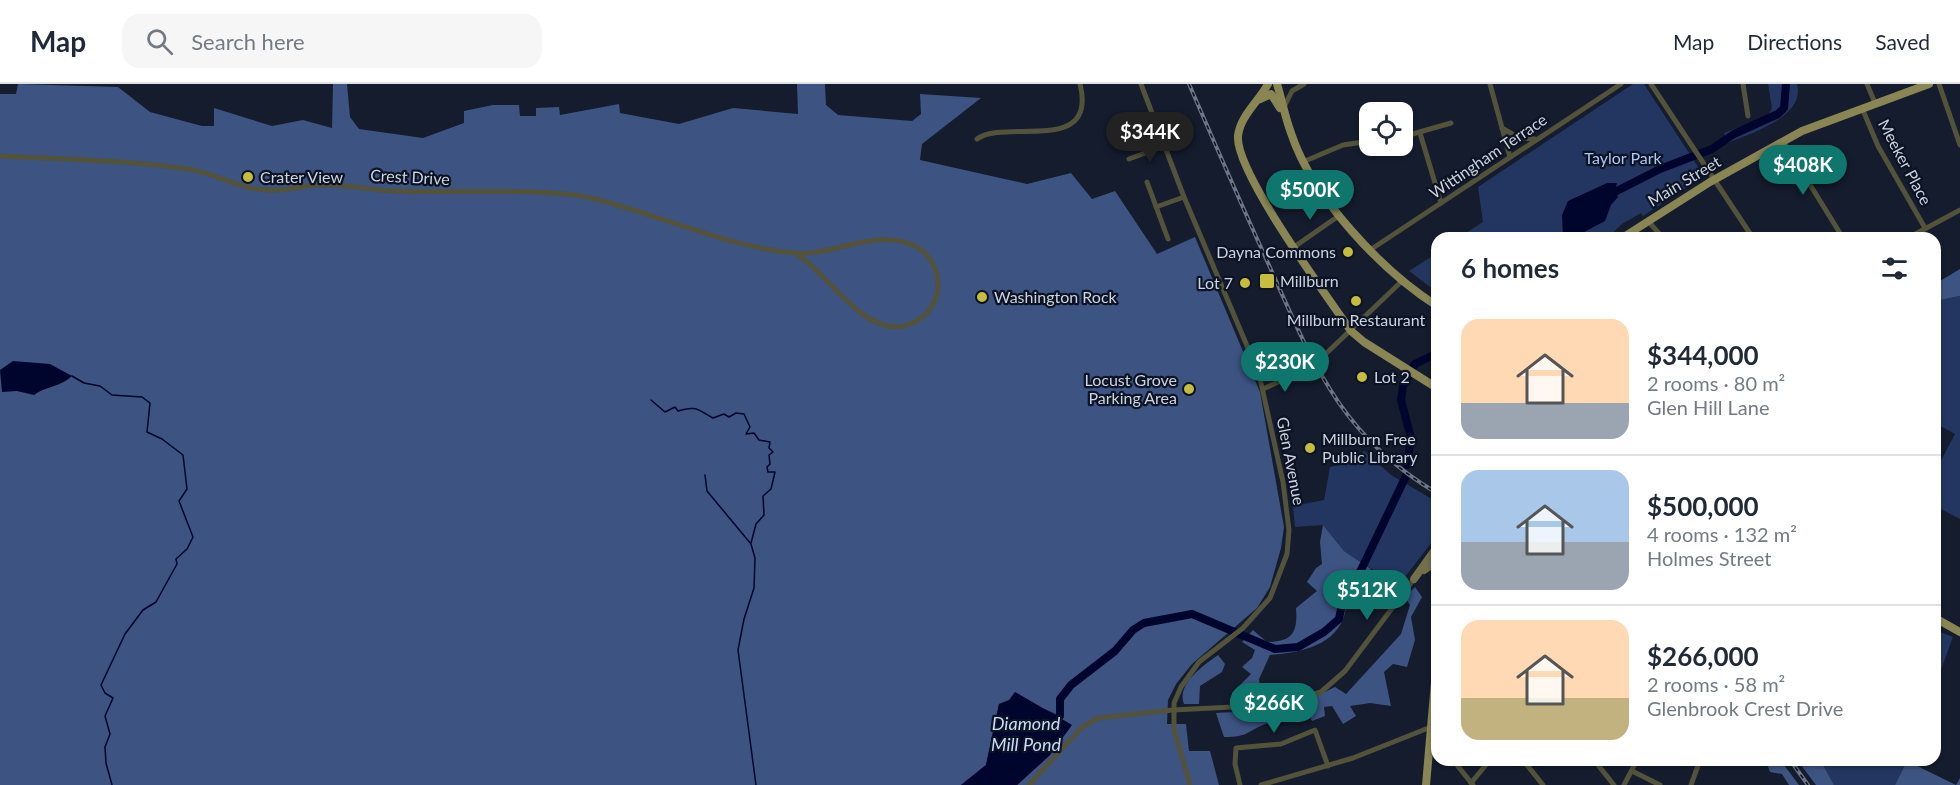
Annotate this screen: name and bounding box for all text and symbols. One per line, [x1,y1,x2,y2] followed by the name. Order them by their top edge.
[122,14,542,68] search box
[30,24,86,58] text: Map
[143,25,176,58] icon: search
[191,28,305,55] text: Search here
[1673,29,1714,54] text: Map
[1747,29,1842,54] text: Directions
[1875,29,1930,54] text: Saved
[1359,102,1413,156] map controls
[1359,102,1413,156] button: locate
[1425,109,1550,202] street label: Wittingham Terrace
[1108,112,1192,163] pin: $344K
[1875,116,1936,208] street label: Meeker Place
[1120,119,1180,143] text: $344K
[1761,145,1845,196] pin: $408K
[1584,148,1663,167] park label: Taylor Park
[1644,151,1724,210] street label: Main Street
[1773,152,1833,176] text: $408K
[370,165,450,188] street label: Crest Drive
[260,167,343,186] place label: Crater View
[241,170,255,184] marker: Crater View
[1268,170,1352,221] pin: $500K
[1280,177,1340,201] text: $500K
[1216,242,1336,261] place label: Dayna Commons
[1341,245,1355,259] marker: Dayna Commons
[1461,252,1559,284] text: 6 homes
[1878,252,1911,285] icon: filters
[1280,271,1339,290] place label: Millburn
[1258,272,1276,290] marker: Millburn
[1197,273,1233,292] place label: Lot 7
[1238,276,1252,290] marker: Lot 7
[994,287,1118,306] place label: Washington Rock
[975,290,989,304] marker: Washington Rock
[1349,294,1363,308] marker: Millburn Restaurant
[1287,310,1426,329] place label: Millburn Restaurant
[1647,339,1759,371] text: $344,000
[1243,342,1327,393] pin: $230K
[1509,343,1581,415] icon: home
[1255,349,1315,373] text: $230K
[1374,367,1410,386] place label: Lot 2
[1085,370,1177,407] place label: Locust Grove Parking Area
[1355,370,1369,384] marker: Lot 2
[1647,371,1785,395] text: 2 rooms · 80 m²
[1182,382,1196,396] marker: Locust Grove Parking Area
[1647,395,1770,419] text: Glen Hill Lane
[1274,415,1309,507] street label: Glen Avenue
[1322,429,1418,466] place label: Millburn Free Public Library
[1303,441,1317,455] marker: Millburn Free Public Library
[1647,490,1759,522] text: $500,000
[1509,494,1581,566] icon: home
[1647,522,1797,546] text: 4 rooms · 132 m²
[1647,546,1771,570] text: Holmes Street
[1325,570,1409,621] pin: $512K
[1337,577,1397,601] text: $512K
[1647,640,1759,672] text: $266,000
[1509,644,1581,716] icon: home
[1647,672,1785,696] text: 2 rooms · 58 m²
[1232,683,1316,734] pin: $266K
[1244,690,1304,714] text: $266K
[1647,696,1843,720] text: Glenbrook Crest Drive
[991,712,1061,755] water label: Diamond Mill Pond

